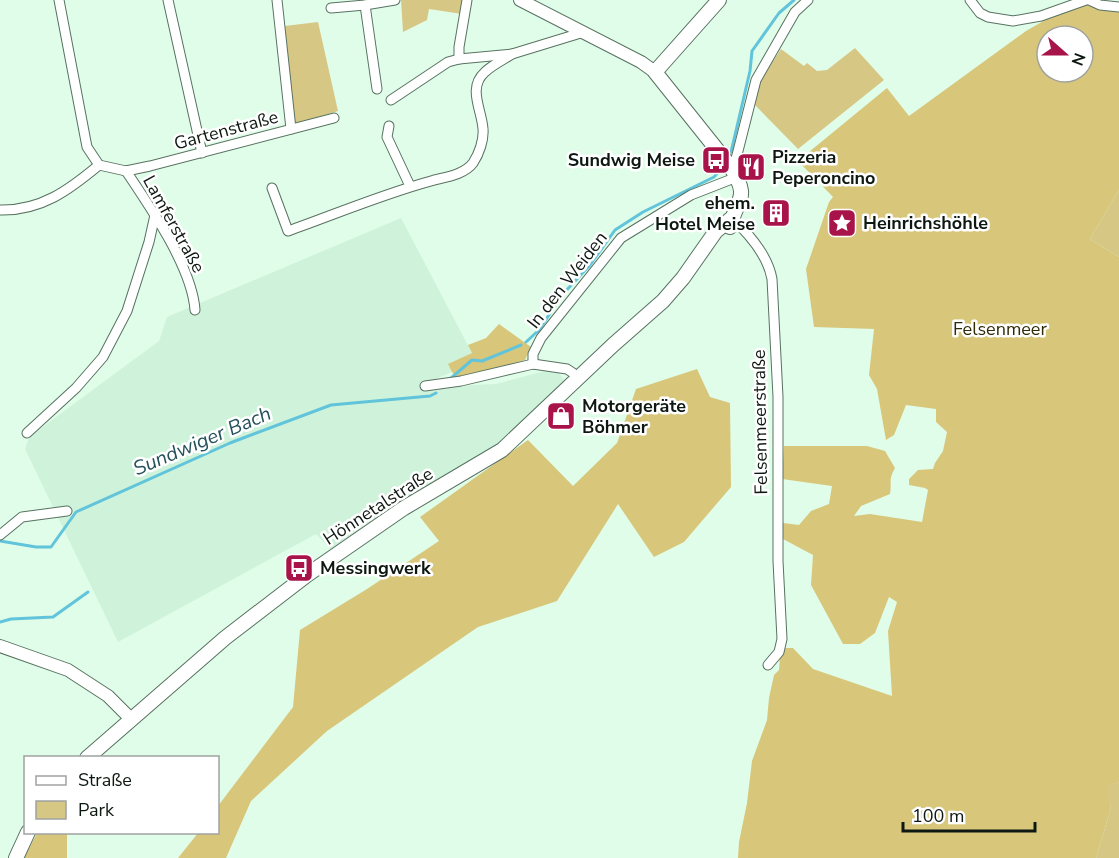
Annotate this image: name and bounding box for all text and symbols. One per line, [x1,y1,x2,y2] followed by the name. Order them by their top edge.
[1035,24,1095,84] north arrow
[1066,49,1090,69] text: N
[171,105,281,155] street label: Gartenstraße
[700,144,732,176] bus stop icon: Sundwig Meise
[772,145,875,190] place label: Pizzeria Peperoncino
[568,148,695,172] place label: Sundwig Meise
[735,151,767,183] restaurant icon: Pizzeria Peperoncino
[137,171,211,277] street label: Lamferstraße
[655,191,755,236] place label: ehem. Hotel Meise
[760,197,792,229] building icon: ehem. Hotel Meise
[826,207,858,239] place icon: Heinrichshöhle
[863,211,988,235] place label: Heinrichshöhle
[521,226,613,334] street label: In den Weiden
[953,317,1047,341] park label: Felsenmeer
[747,349,773,495] street label: Felsenmeerstraße
[582,394,686,439] place label: Motorgeräte Böhmer
[129,400,275,482] water label: Sundwiger Bach
[545,400,577,432] shop icon: Motorgeräte Böhmer
[319,462,437,550] street label: Hönnetalstraße
[283,552,315,584] bus stop icon: Messingwerk
[320,556,431,580] place label: Messingwerk
[24,756,219,834] legend
[78,768,132,792] text: Straße
[903,795,1035,833] scale bar
[78,798,115,822] text: Park
[912,804,964,828] text: 100 m

